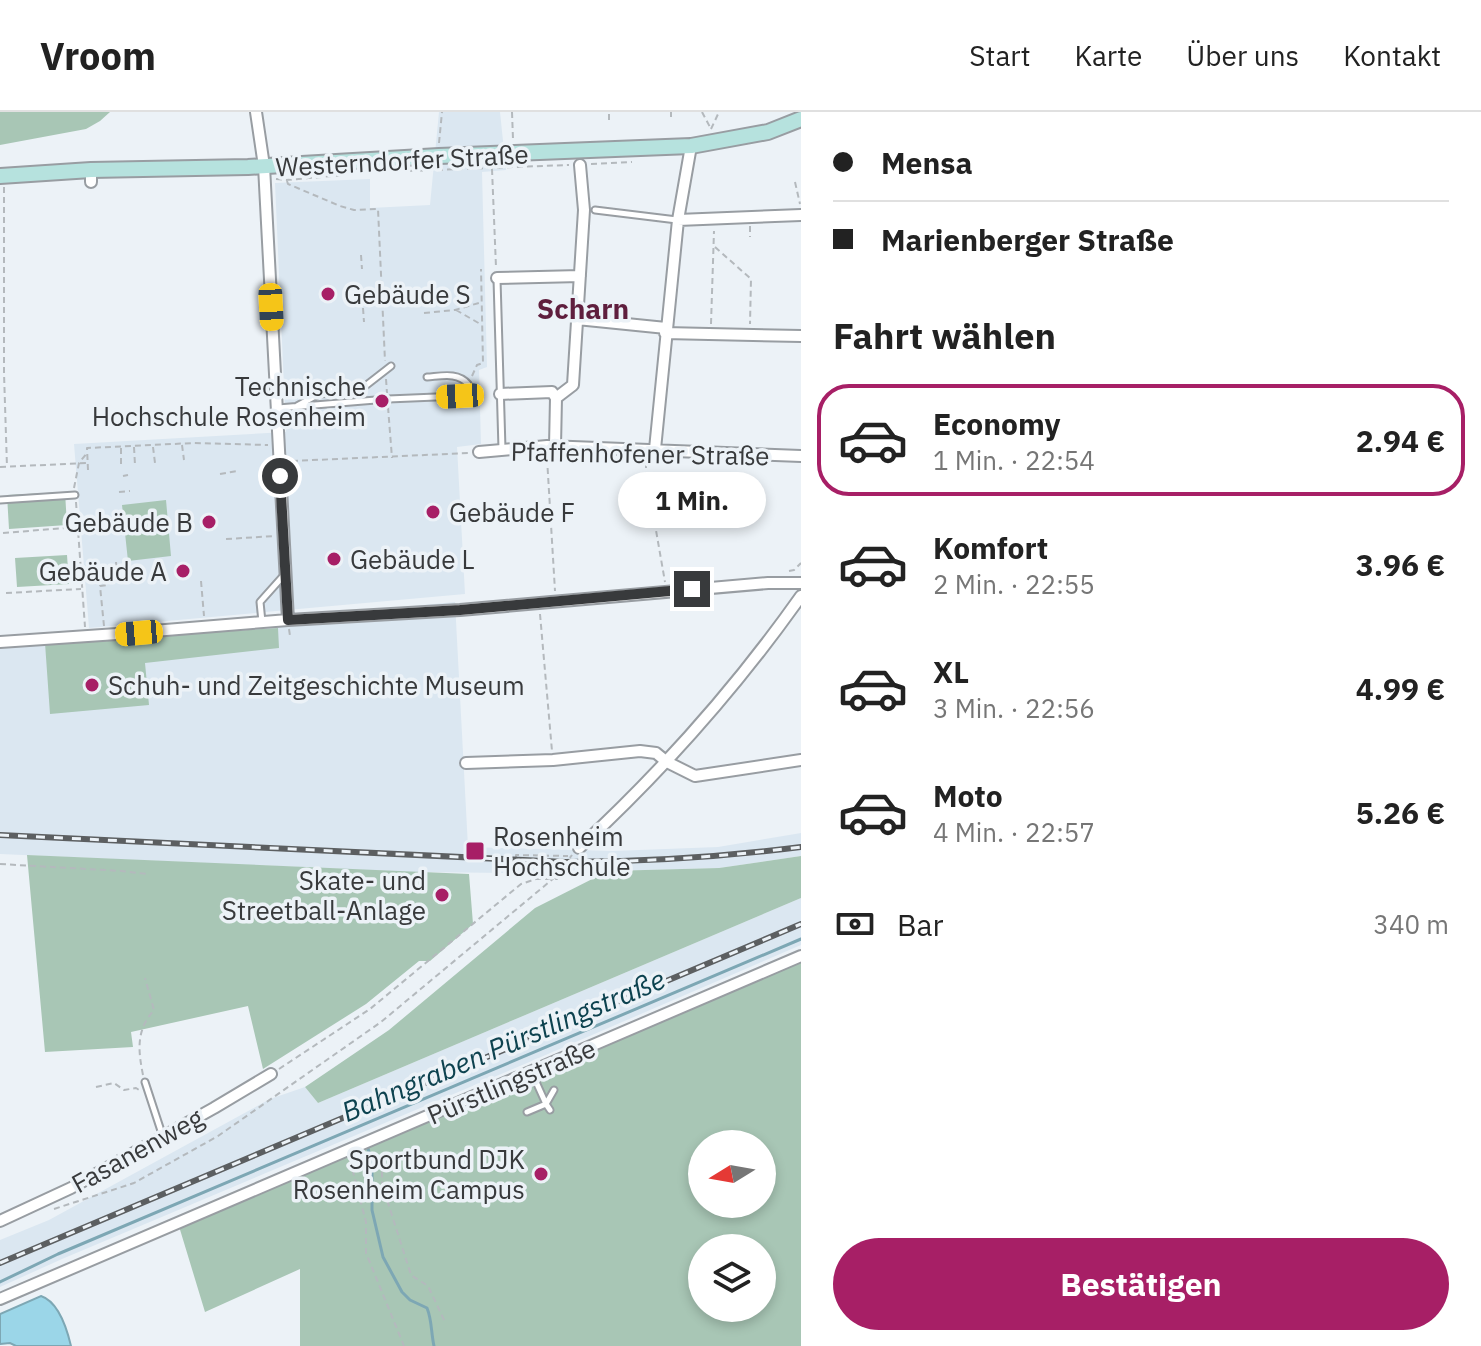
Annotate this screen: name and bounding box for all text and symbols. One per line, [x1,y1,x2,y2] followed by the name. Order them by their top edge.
[40,31,156,80] text: Vroom
[969,37,1031,74] text: Start
[1075,37,1142,74] text: Karte
[1186,37,1299,74] text: Über uns
[1343,37,1441,74] text: Kontakt
[275,136,529,184] street label: Westerndorfer Straße
[881,143,973,182] text: Mensa
[881,220,1174,259] text: Marienberger Straße
[344,277,471,311] place label: Gebäude S
[258,282,284,332] car
[319,285,337,303] marker: Gebäude S
[537,290,629,327] district label: Scharn
[833,312,1056,359] text: Fahrt wählen
[92,369,366,433] place label: Technische Hochschule Rosenheim
[435,383,485,409] car
[373,392,391,410] marker: Technische Hochschule Rosenheim
[837,404,909,476] icon: car
[933,404,1061,443] text: Economy
[1356,421,1445,460] text: 2.94 €
[510,434,770,472] street label: Pfaffenhofener Straße
[933,443,1095,477] text: 1 Min. · 22:54
[262,458,298,494] route start
[618,473,766,529] callout: 1 Min.
[655,483,729,517] text: 1 Min.
[449,495,575,529] place label: Gebäude F
[424,503,442,521] marker: Gebäude F
[64,505,193,539] place label: Gebäude B
[200,513,218,531] marker: Gebäude B
[837,528,909,600] icon: car
[933,528,1048,567] text: Komfort
[350,542,475,576] place label: Gebäude L
[1356,545,1445,584] text: 3.96 €
[325,550,343,568] marker: Gebäude L
[39,554,167,588] place label: Gebäude A
[174,562,192,580] marker: Gebäude A
[933,567,1095,601] text: 2 Min. · 22:55
[674,571,710,607] route end
[114,619,164,647] car
[837,652,909,724] icon: car
[933,652,969,691] text: XL
[108,668,525,702] place label: Schuh- und Zeitgeschichte Museum
[1356,669,1445,708] text: 4.99 €
[83,676,101,694] marker: Schuh- und Zeitgeschichte Museum
[933,691,1095,725] text: 3 Min. · 22:56
[837,776,909,848] icon: car
[933,776,1003,815] text: Moto
[1356,793,1445,832] text: 5.26 €
[933,815,1095,849] text: 4 Min. · 22:57
[493,819,630,883] place label: Rosenheim Hochschule
[464,840,486,862] marker: Rosenheim Hochschule
[222,863,426,927] place label: Skate- und Streetball-Anlage
[433,886,451,904] marker: Skate- und Streetball-Anlage
[833,902,877,946] icon: cash
[897,905,944,944] text: Bar
[1373,907,1449,941] text: 340 m
[336,962,670,1128] water label: Bahngraben Pürstlingstraße
[422,1032,600,1130] street label: Pürstlingstraße
[65,1100,209,1200] street label: Fasanenweg
[688,1130,776,1218] north arrow
[688,1130,776,1322] map controls
[293,1142,525,1206] place label: Sportbund DJK Rosenheim Campus
[532,1165,550,1183] marker: Sportbund DJK Rosenheim Campus
[688,1234,776,1322] button: layers
[833,1238,1449,1330] button: Bestätigen

